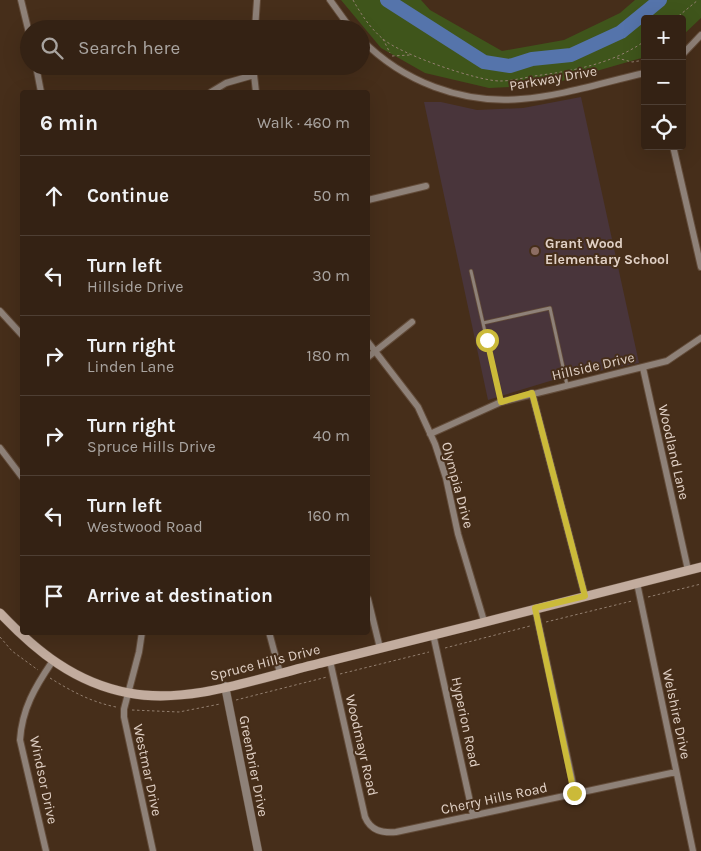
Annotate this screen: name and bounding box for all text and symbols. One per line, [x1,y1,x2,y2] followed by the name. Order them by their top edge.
[641,15,686,150] map controls
[641,15,686,60] button: +
[20,20,370,75] search box
[38,34,66,62] icon: search
[78,37,180,59] text: Search here
[641,60,686,105] button: −
[508,62,598,95] street label: Parkway Drive
[641,105,686,150] button: locate
[40,111,98,135] text: 6 min
[257,113,350,132] text: Walk · 460 m
[40,182,68,210] icon: ahead
[87,185,169,207] text: Continue
[313,186,350,205] text: 50 m
[545,235,669,268] place label: Grant Wood Elementary School
[529,245,541,257] marker: Grant Wood Elementary School
[87,255,162,277] text: Turn left
[40,262,68,290] icon: left
[312,266,350,285] text: 30 m
[87,277,183,296] text: Hillside Drive
[476,329,499,352] route start
[87,335,176,357] text: Turn right
[40,342,68,370] icon: right
[307,346,350,365] text: 180 m
[550,349,636,384] street label: Hillside Drive
[87,357,174,376] text: Linden Lane
[654,403,693,501] street label: Woodland Lane
[87,415,176,437] text: Turn right
[40,422,68,450] icon: right
[313,426,350,445] text: 40 m
[87,437,216,456] text: Spruce Hills Drive
[438,440,477,530] street label: Olympia Drive
[87,495,162,517] text: Turn left
[40,502,68,530] icon: left
[307,506,350,525] text: 160 m
[87,517,203,536] text: Westwood Road
[40,582,68,610] icon: arrive
[87,585,273,607] text: Arrive at destination
[208,641,322,684] street label: Spruce Hills Drive
[659,668,694,761] street label: Welshire Drive
[448,675,483,769] street label: Hyperion Road
[342,693,381,798] street label: Woodmayr Road
[235,714,272,818] street label: Greenbrier Drive
[129,722,166,818] street label: Westmar Drive
[26,735,61,826] street label: Windsor Drive
[439,779,549,818] street label: Cherry Hills Road
[563,782,586,805] route end

